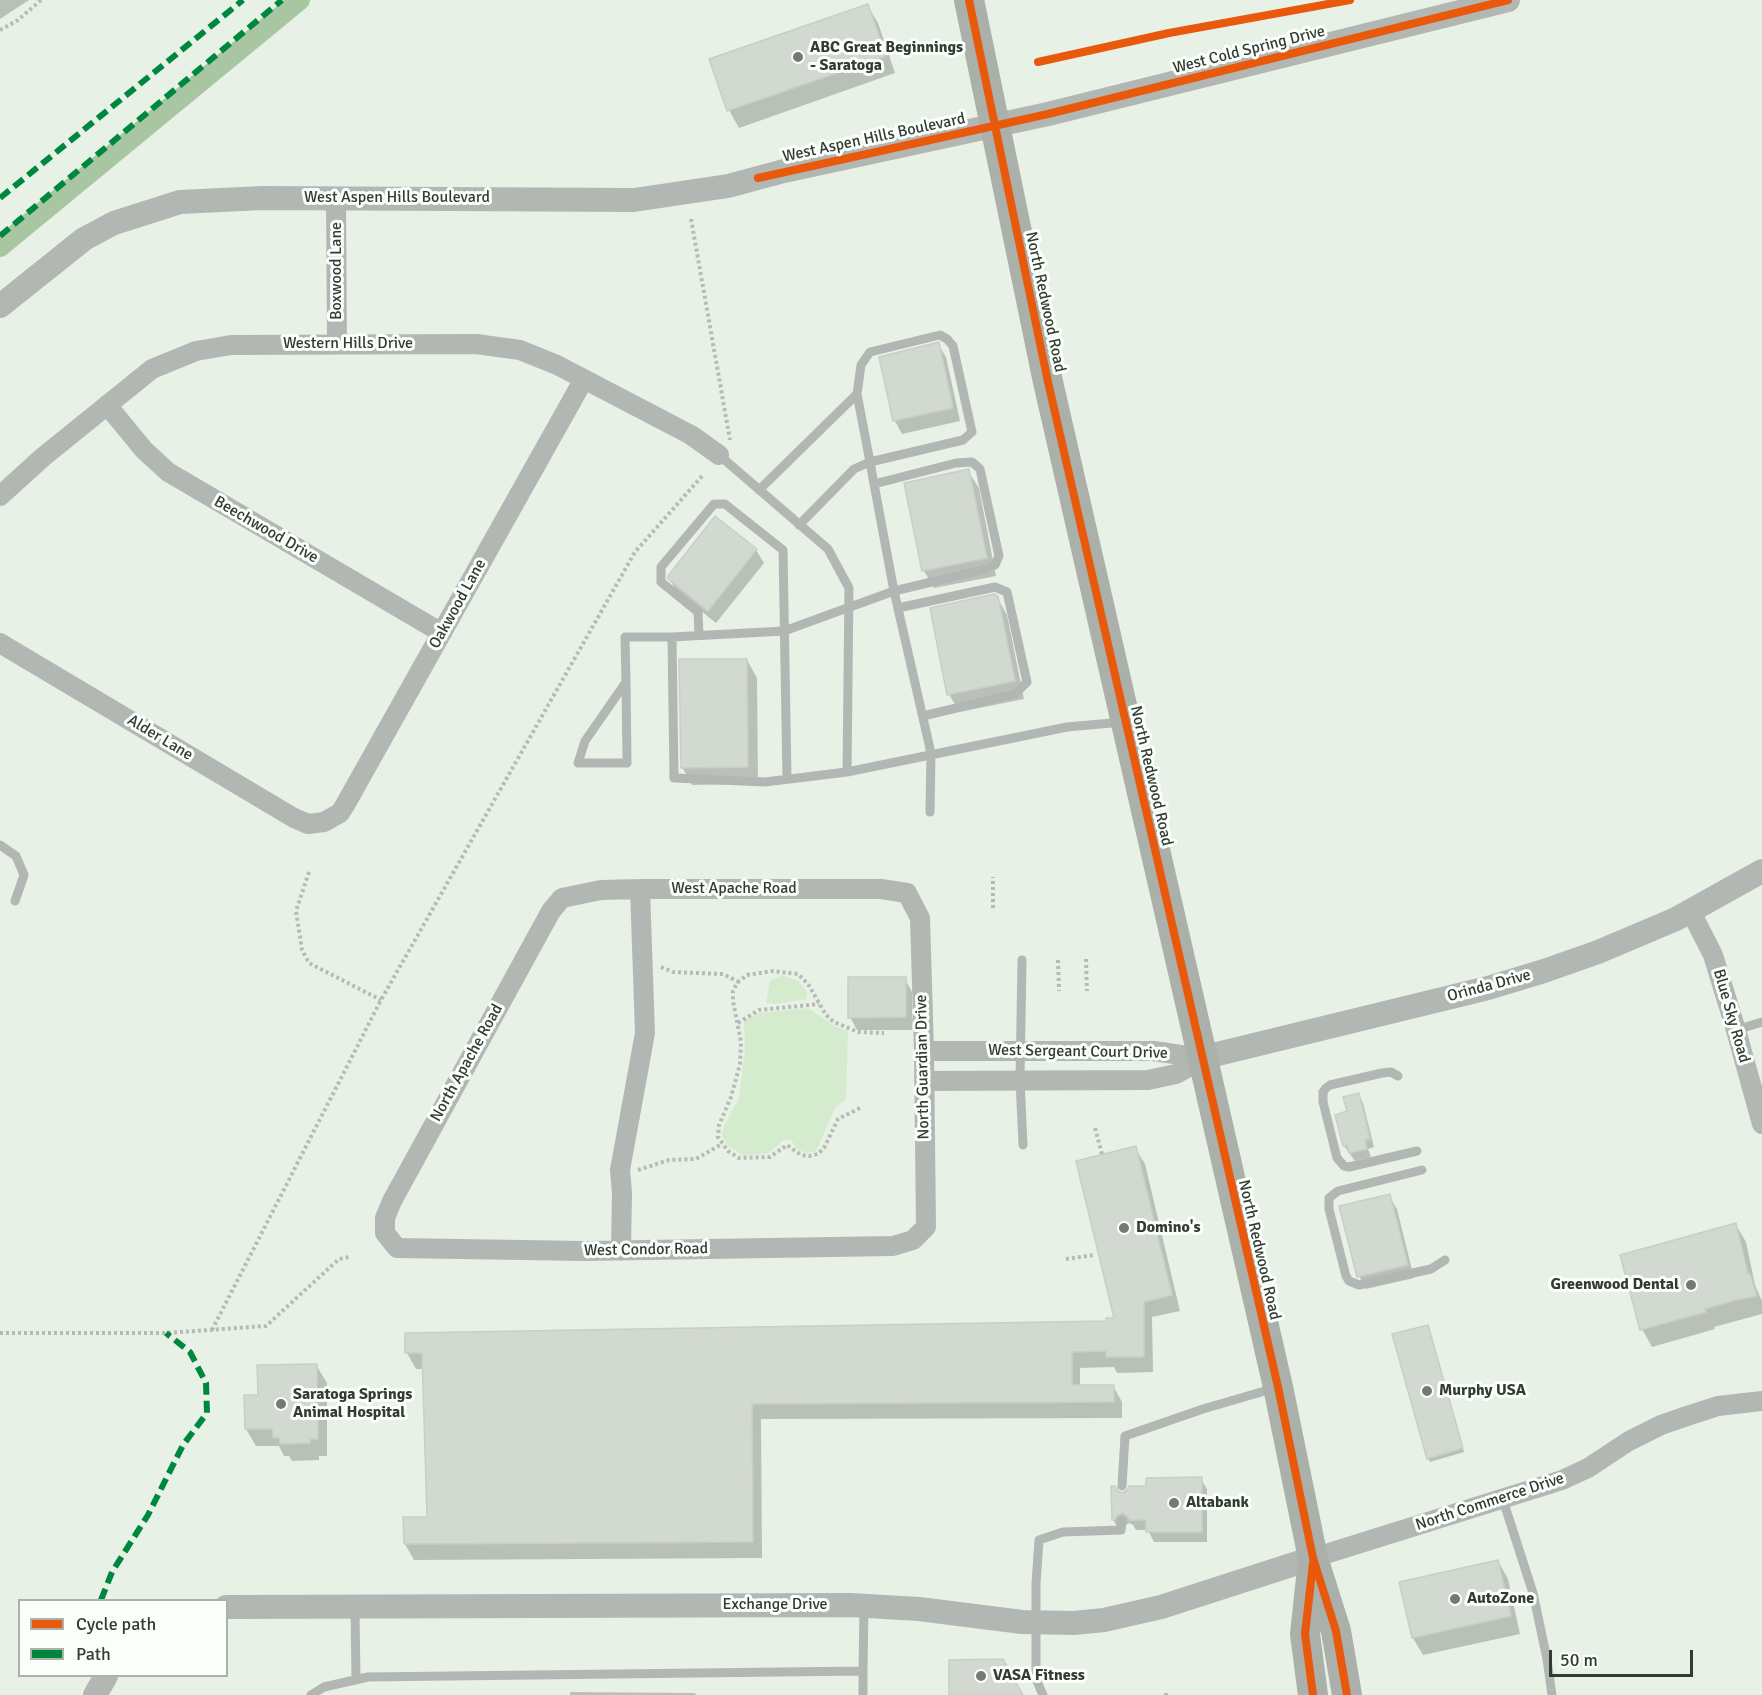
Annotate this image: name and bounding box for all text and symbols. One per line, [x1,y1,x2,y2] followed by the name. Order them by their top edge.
[1171,22,1327,78] street label: West Cold Spring Drive
[810,38,963,76] place label: ABC Great Beginnings - Saratoga
[791,50,805,64] marker: ABC Great Beginnings - Saratoga
[781,109,967,167] street label: West Aspen Hills Boulevard
[304,188,490,208] street label: West Aspen Hills Boulevard
[327,222,347,320] street label: Boxwood Lane
[1021,230,1069,374] street label: North Redwood Road
[283,334,413,354] street label: Western Hills Drive
[210,492,322,568] street label: Beechwood Drive
[425,556,491,652] street label: Oakwood Lane
[1126,704,1176,848] street label: North Redwood Road
[124,711,196,765] street label: Alder Lane
[671,879,797,899] street label: West Apache Road
[1445,966,1533,1006] street label: Orinda Drive
[1708,967,1754,1065] street label: Blue Sky Road
[912,994,934,1140] street label: North Guardian Drive
[427,1001,507,1125] street label: North Apache Road
[988,1041,1168,1063] street label: West Sergeant Court Drive
[1234,1178,1284,1322] street label: North Redwood Road
[1136,1218,1201,1238] place label: Domino's
[1117,1221,1131,1235] marker: Domino's
[584,1239,708,1261] street label: West Condor Road
[1550,1275,1679,1295] place label: Greenwood Dental
[1684,1278,1698,1292] marker: Greenwood Dental
[1439,1381,1526,1401] place label: Murphy USA
[1420,1384,1434,1398] marker: Murphy USA
[293,1385,412,1423] place label: Saratoga Springs Animal Hospital
[274,1397,288,1411] marker: Saratoga Springs Animal Hospital
[1413,1469,1567,1535] street label: North Commerce Drive
[1186,1493,1249,1513] place label: Altabank
[1167,1496,1181,1510] marker: Altabank
[1467,1589,1534,1609] place label: AutoZone
[1448,1592,1462,1606] marker: AutoZone
[723,1595,827,1615] street label: Exchange Drive
[18,1599,228,1677] legend
[76,1613,156,1635] text: Cycle path
[1552,1638,1696,1676] scale bar
[76,1643,111,1665] text: Path
[1560,1649,1598,1671] text: 50 m
[993,1666,1085,1686] place label: VASA Fitness
[974,1669,988,1683] marker: VASA Fitness

